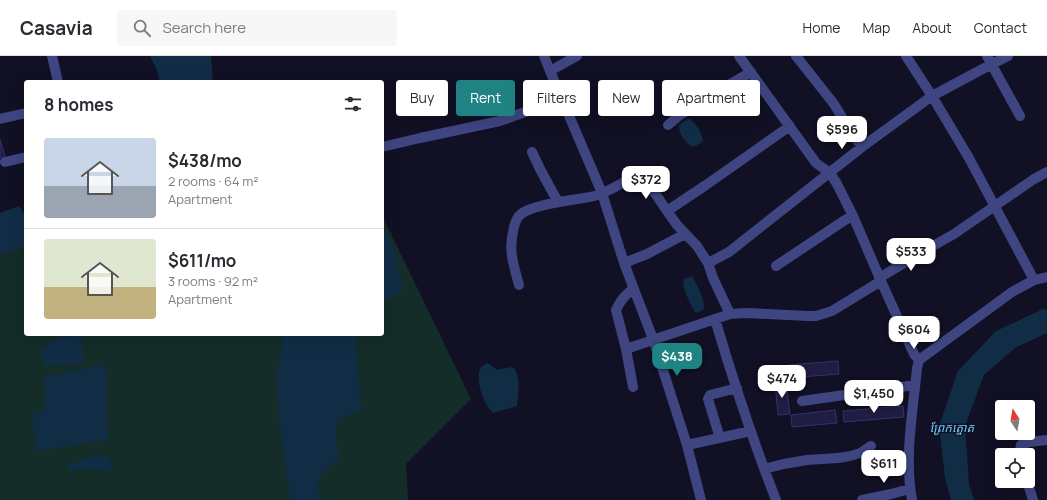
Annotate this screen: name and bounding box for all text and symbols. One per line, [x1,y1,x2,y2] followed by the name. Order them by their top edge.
[117,10,397,46] search box
[20,15,93,41] text: Casavia
[131,17,153,39] icon: search
[163,17,246,38] text: Search here
[803,18,840,37] text: Home
[862,18,890,37] text: Map
[912,18,952,37] text: About
[974,18,1027,37] text: Contact
[396,80,448,116] chip: Buy
[456,80,515,116] chip: Rent
[523,80,590,116] chip: Filters
[598,80,654,116] chip: New
[662,80,760,116] chip: Apartment
[44,93,114,116] text: 8 homes
[342,93,364,115] icon: filters
[818,116,866,150] pin: $596
[826,120,858,138] text: $596
[168,149,242,172] text: $438/mo
[76,154,124,202] icon: home
[622,166,670,200] pin: $372
[631,170,661,188] text: $372
[168,172,259,190] text: 2 rooms · 64 m²
[168,190,232,208] text: Apartment
[887,238,935,272] pin: $533
[896,242,926,260] text: $533
[168,249,236,272] text: $611/mo
[76,255,124,303] icon: home
[168,272,258,290] text: 3 rooms · 92 m²
[168,290,232,308] text: Apartment
[890,316,938,350] pin: $604
[898,320,930,338] text: $604
[653,343,701,377] pin: $438
[661,347,693,365] text: $438
[758,365,806,399] pin: $474
[767,369,797,387] text: $474
[841,380,907,414] pin: $1,450
[853,384,895,402] text: $1,450
[995,400,1035,440] north arrow
[995,400,1035,488] map controls
[930,419,976,436] water label: ព្រែកត្នោត
[995,448,1035,488] button: locate
[860,450,908,484] pin: $611
[870,454,898,472] text: $611

